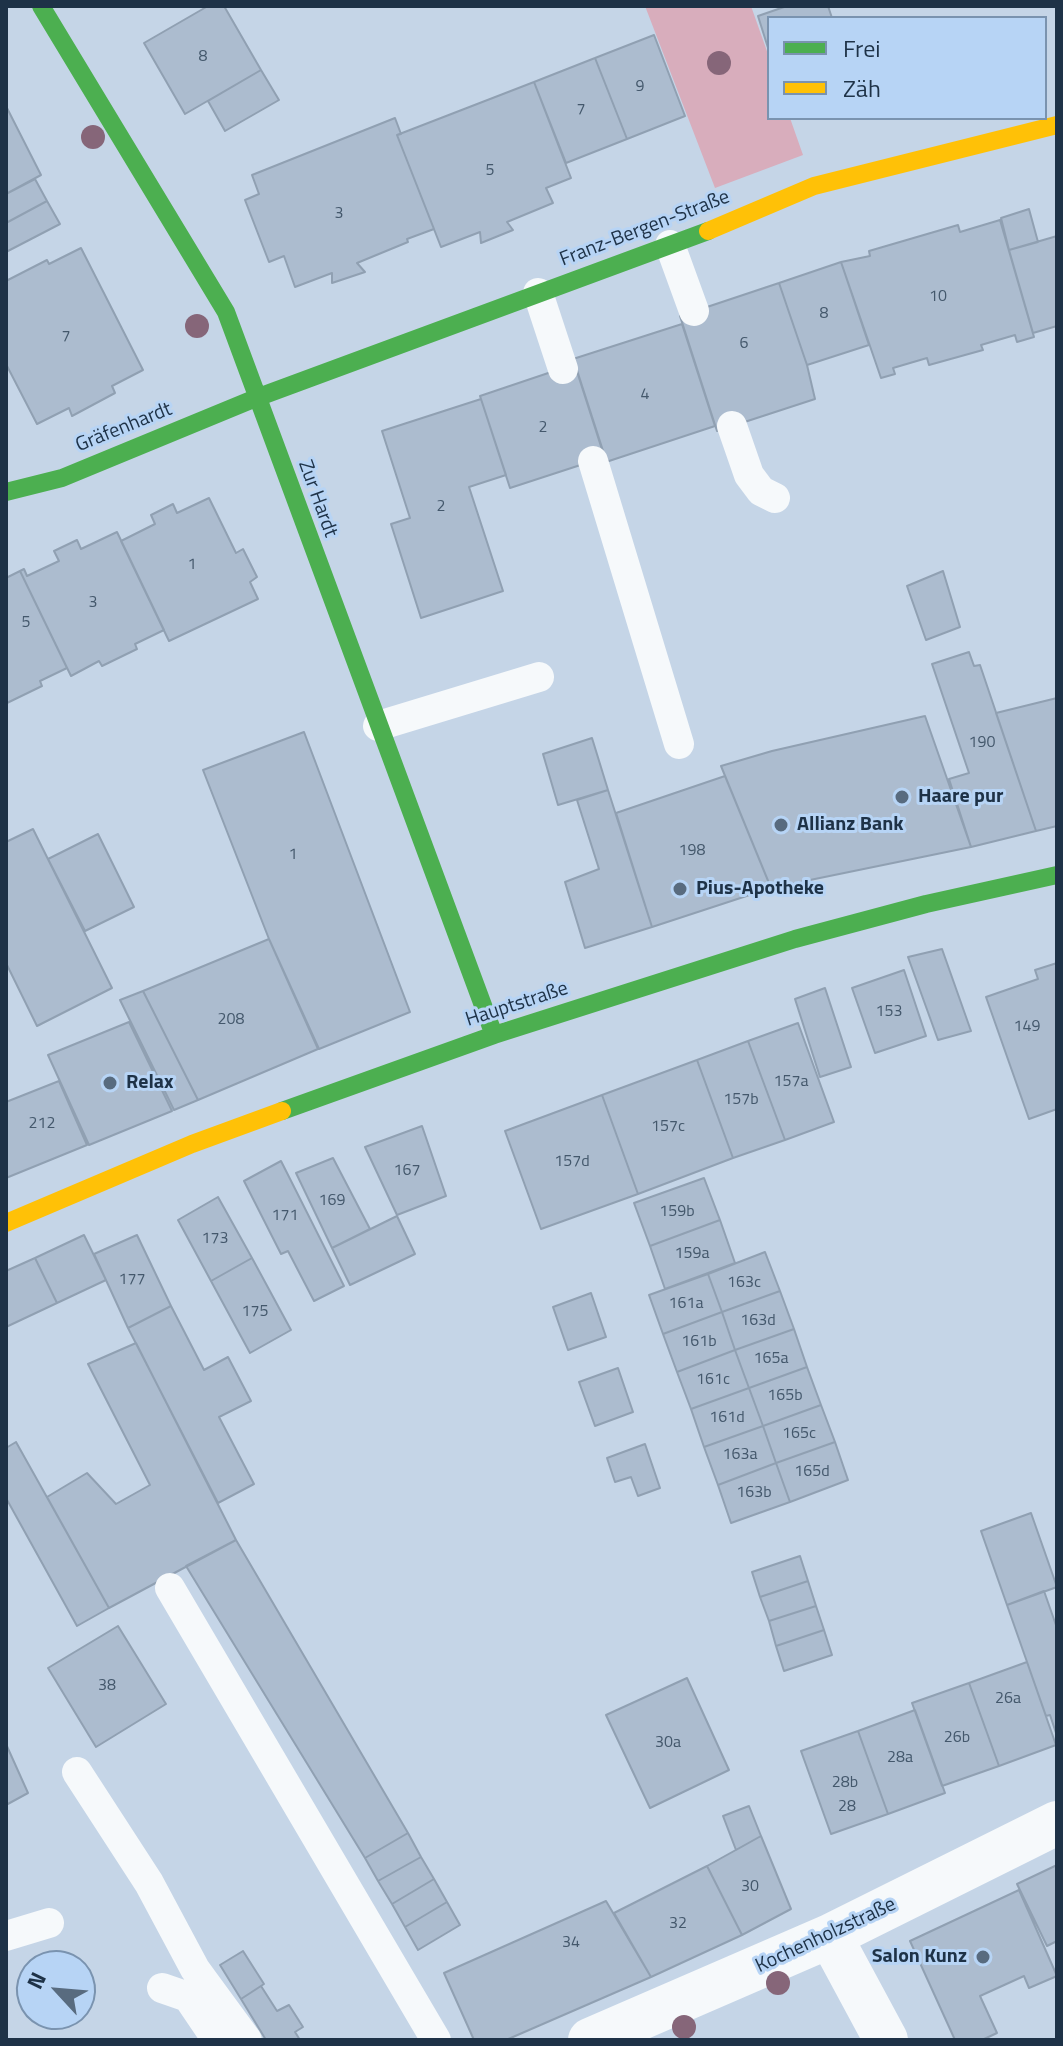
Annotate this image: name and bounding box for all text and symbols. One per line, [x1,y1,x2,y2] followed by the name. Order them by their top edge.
[767,16,1047,120] legend
[843,30,881,66] text: Frei
[199,47,207,67] house number: 8
[843,70,881,106] text: Zäh
[636,77,644,97] house number: 9
[577,100,585,120] house number: 7
[486,161,494,181] house number: 5
[557,186,733,272] street label: Franz-Bergen-Straße
[335,204,343,224] house number: 3
[929,287,947,307] house number: 10
[820,304,828,324] house number: 8
[62,327,70,347] house number: 7
[740,334,748,354] house number: 6
[641,385,649,405] house number: 4
[72,398,176,458] street label: Gräfenhardt
[539,418,547,438] house number: 2
[292,457,342,541] street label: Zur Hardt
[437,497,445,517] house number: 2
[188,555,196,575] house number: 1
[89,593,97,613] house number: 3
[22,613,30,633] house number: 5
[969,733,995,753] house number: 190
[918,785,1003,809] place label: Haare pur
[893,788,911,806] marker: Haare pur
[797,813,904,837] place label: Allianz Bank
[772,816,790,834] marker: Allianz Bank
[679,841,705,861] house number: 198
[289,845,297,865] house number: 1
[696,877,824,901] place label: Pius-Apotheke
[671,880,689,898] marker: Pius-Apotheke
[463,977,571,1033] street label: Hauptstraße
[876,1002,902,1022] house number: 153
[218,1010,244,1030] house number: 208
[1014,1017,1040,1037] house number: 149
[126,1071,174,1095] place label: Relax
[774,1072,808,1092] house number: 157a
[101,1074,119,1092] marker: Relax
[723,1090,759,1110] house number: 157b
[29,1114,55,1134] house number: 212
[651,1117,685,1137] house number: 157c
[554,1152,590,1172] house number: 157d
[394,1161,420,1181] house number: 167
[319,1191,345,1211] house number: 169
[659,1202,695,1222] house number: 159b
[272,1206,298,1226] house number: 171
[202,1229,228,1249] house number: 173
[675,1244,709,1264] house number: 159a
[119,1270,145,1290] house number: 177
[727,1273,761,1293] house number: 163c
[669,1294,703,1314] house number: 161a
[242,1302,268,1322] house number: 175
[740,1311,776,1331] house number: 163d
[681,1332,717,1352] house number: 161b
[754,1349,788,1369] house number: 165a
[696,1370,730,1390] house number: 161c
[767,1386,803,1406] house number: 165b
[709,1408,745,1428] house number: 161d
[782,1424,816,1444] house number: 165c
[723,1445,757,1465] house number: 163a
[794,1462,830,1482] house number: 165d
[736,1483,772,1503] house number: 163b
[98,1676,116,1696] house number: 38
[995,1689,1021,1709] house number: 26a
[944,1728,970,1748] house number: 26b
[655,1733,681,1753] house number: 30a
[887,1748,913,1768] house number: 28a
[832,1773,858,1793] house number: 28b
[838,1797,856,1817] house number: 28
[741,1877,759,1897] house number: 30
[752,1893,900,1979] street label: Kochenholzstraße
[669,1914,687,1934] house number: 32
[562,1933,580,1953] house number: 34
[872,1945,967,1969] place label: Salon Kunz
[974,1948,992,1966] marker: Salon Kunz
[16,1950,96,2030] north arrow
[18,1966,55,1995] text: N

